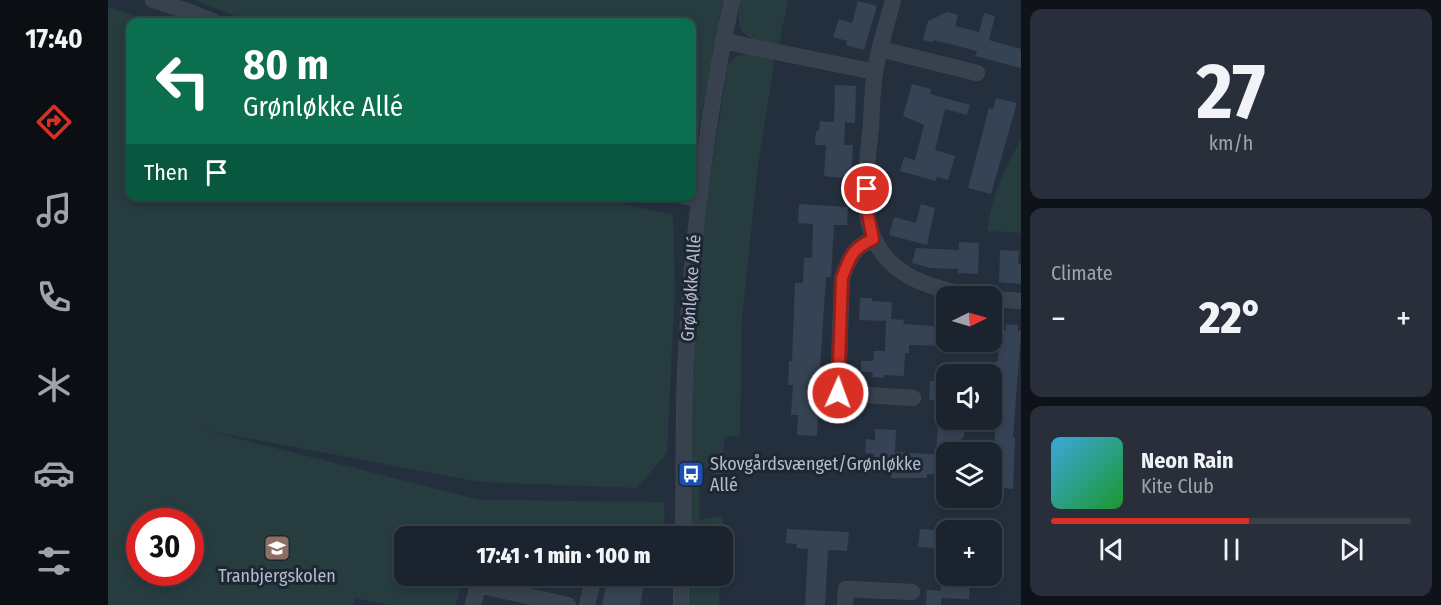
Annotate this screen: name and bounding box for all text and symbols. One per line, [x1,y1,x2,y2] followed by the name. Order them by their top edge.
[25,23,83,55] text: 17:40
[243,40,329,90] text: 80 m
[144,42,222,120] icon: left
[1197,45,1265,139] text: 27
[243,91,403,123] text: Grønløkke Allé
[33,101,75,143] icon: directions
[1209,131,1253,155] text: km/h
[200,156,233,189] icon: arrive
[144,159,188,186] text: Then
[841,163,892,214] pin
[850,172,883,205] icon: arrive
[33,189,75,231] icon: music
[676,234,706,342] street label: Grønløkke Allé
[1051,261,1113,285] text: Climate
[33,276,75,318] icon: phone
[936,286,1002,352] north arrow
[936,286,1002,586] map controls
[1199,291,1263,345] text: 22°
[1051,299,1066,339] text: −
[1396,299,1411,339] text: +
[806,361,870,425] position arrow
[33,364,75,406] icon: climate
[936,364,1002,430] button: sound
[936,442,1002,508] button: layers
[1141,447,1234,474] text: Neon Rain
[33,452,75,494] icon: car
[710,453,921,496] place label: Skovgårdsvænget/Grønløkke Allé
[676,459,706,489] bus stop icon: Skovgårdsvænget/Grønløkke Allé
[1141,474,1214,498] text: Kite Club
[126,508,204,586] speed limit sign: 30
[936,520,1002,586] button: +
[262,533,292,563] school or university icon: Tranbjergskolen
[1095,533,1128,566] icon: previous
[1215,533,1248,566] icon: pause
[1335,533,1368,566] icon: next
[33,540,75,582] icon: filters
[476,542,651,569] text: 17:41 · 1 min · 100 m
[218,565,336,587] place label: Tranbjergskolen

